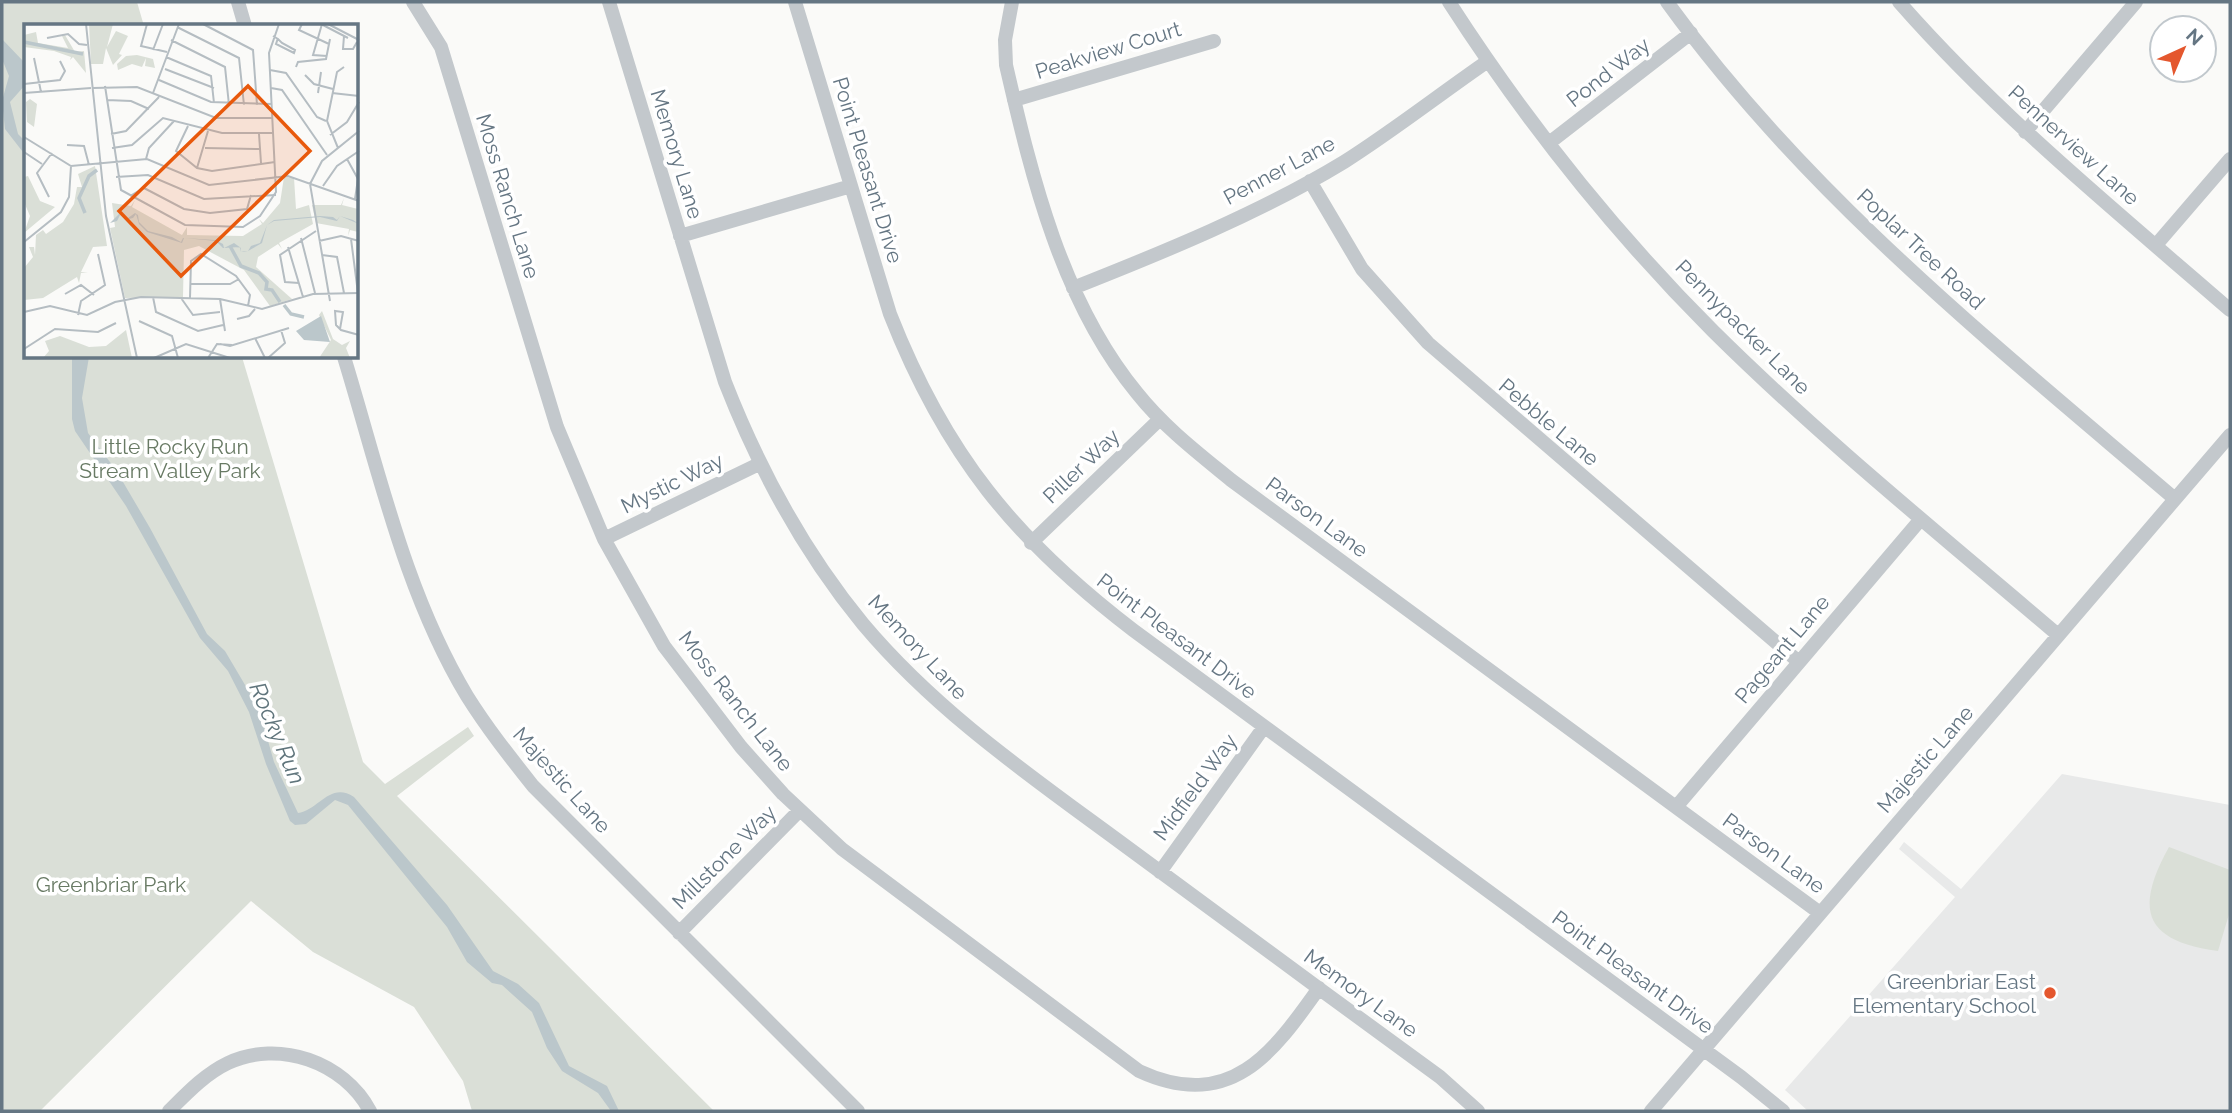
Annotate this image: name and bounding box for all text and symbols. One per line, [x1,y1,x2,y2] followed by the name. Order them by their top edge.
[2148,14,2218,84] north arrow
[1032,16,1184,84] street label: Peakview Court
[24,24,359,359] inset map
[2182,24,2208,50] text: N
[1561,32,1655,112] street label: Pond Way
[828,74,908,266] street label: Point Pleasant Drive
[2003,80,2145,210] street label: Pennerview Lane
[645,86,709,222] street label: Memory Lane
[471,111,545,281] street label: Moss Ranch Lane
[1219,130,1339,210] street label: Penner Lane
[1852,183,1990,315] street label: Poplar Tree Road
[1670,254,1816,400] street label: Pennypacker Lane
[1494,373,1604,471] street label: Pebble Lane
[1038,424,1124,508] street label: Piller Way
[79,434,261,483] park label: Little Rocky Run Stream Valley Park
[617,447,727,519] street label: Mystic Way
[1261,472,1373,562] street label: Parson Lane
[1092,568,1262,704] street label: Point Pleasant Drive
[863,589,973,705] street label: Memory Lane
[1729,590,1835,708] street label: Pageant Lane
[674,626,798,776] street label: Moss Ranch Lane
[244,678,312,788] water label: Rocky Run
[1872,700,1978,818] street label: Majestic Lane
[508,722,616,838] street label: Majestic Lane
[1148,729,1242,845] street label: Midfield Way
[667,800,781,914] street label: Millstone Way
[1718,808,1830,898] street label: Parson Lane
[36,872,186,897] park label: Greenbriar Park
[1547,905,1719,1039] street label: Point Pleasant Drive
[1299,943,1423,1043] street label: Memory Lane
[1852,969,2036,1018] place label: Greenbriar East Elementary School
[2042,985,2058,1001] marker: Greenbriar East Elementary School

